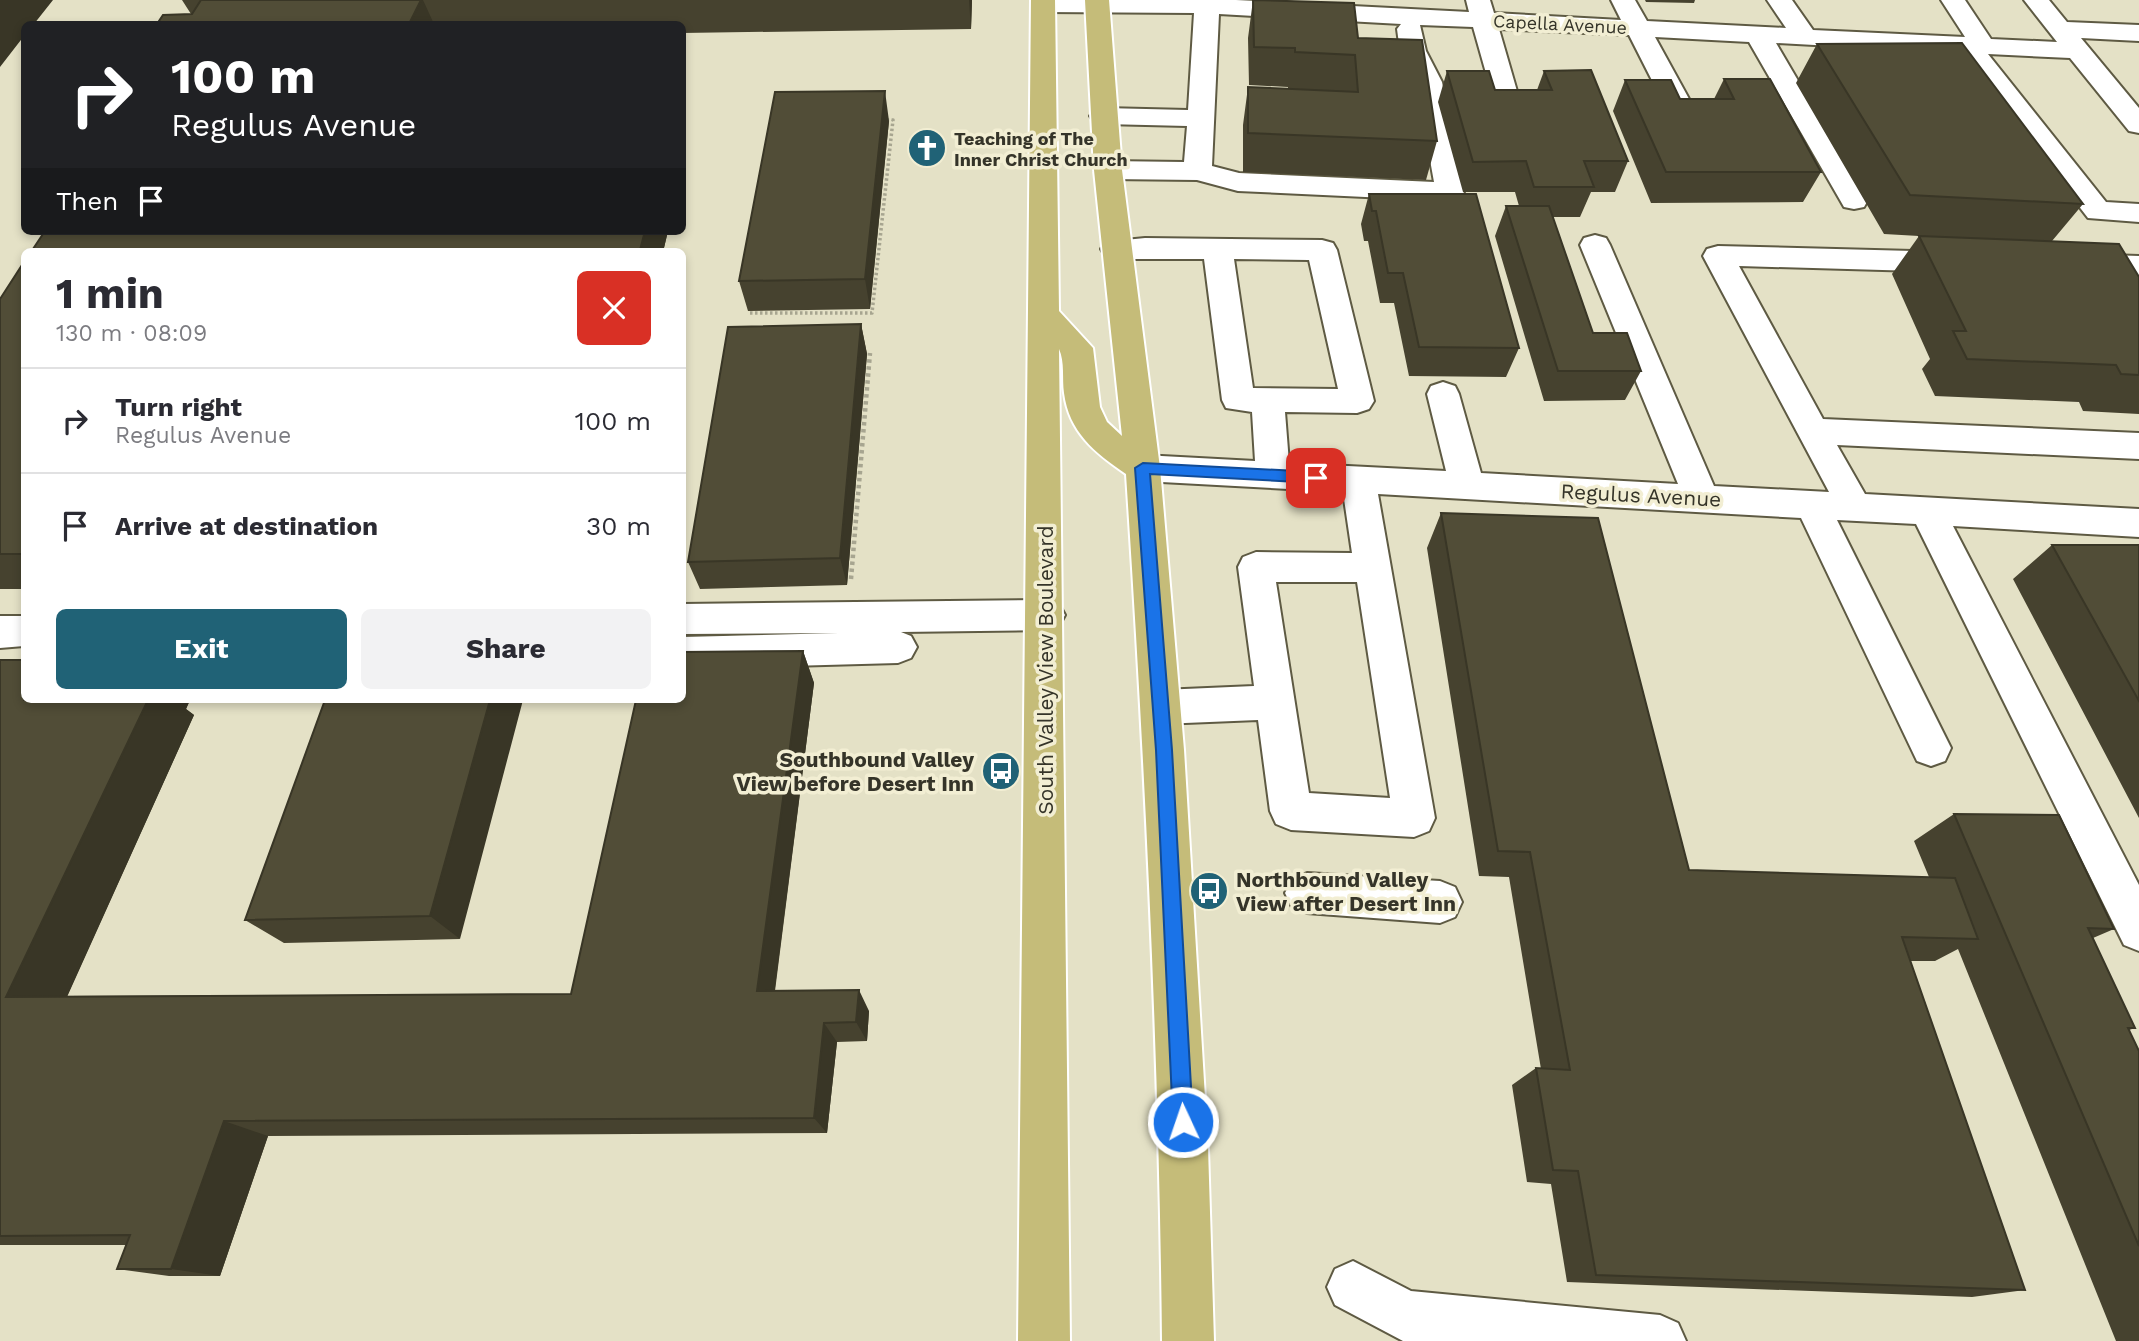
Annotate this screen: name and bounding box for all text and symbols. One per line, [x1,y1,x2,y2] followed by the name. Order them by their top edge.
[1492,10,1628,38] street label: Capella Avenue
[171,47,315,105] text: 100 m
[56,49,147,140] icon: right
[171,106,416,144] text: Regulus Avenue
[906,127,948,169] church icon: Teaching of The Inner Christ Church
[954,128,1128,170] place label: Teaching of The Inner Christ Church
[132,182,170,220] icon: arrive
[56,186,118,216] text: Then
[56,269,164,318] text: 1 min
[577,271,651,345] button: close
[56,320,207,347] text: 130 m · 08:09
[115,392,242,422] text: Turn right
[56,402,94,440] icon: right
[575,406,651,436] text: 100 m
[115,422,291,449] text: Regulus Avenue
[1286,448,1346,508] pin
[1297,459,1335,497] icon: arrive
[1560,478,1722,512] street label: Regulus Avenue
[56,507,94,545] icon: arrive
[115,511,378,541] text: Arrive at destination
[586,511,651,541] text: 30 m
[1033,525,1058,815] street label: South Valley View Boulevard
[56,609,347,689] button: Exit
[361,609,651,689] button: Share
[737,747,974,796] place label: Southbound Valley View before Desert Inn
[980,750,1022,792] bus stop icon: Southbound Valley View before Desert Inn
[1236,867,1456,916] place label: Northbound Valley View after Desert Inn
[1188,870,1230,912] bus stop icon: Northbound Valley View after Desert Inn
[1146,1085,1220,1159] position arrow

